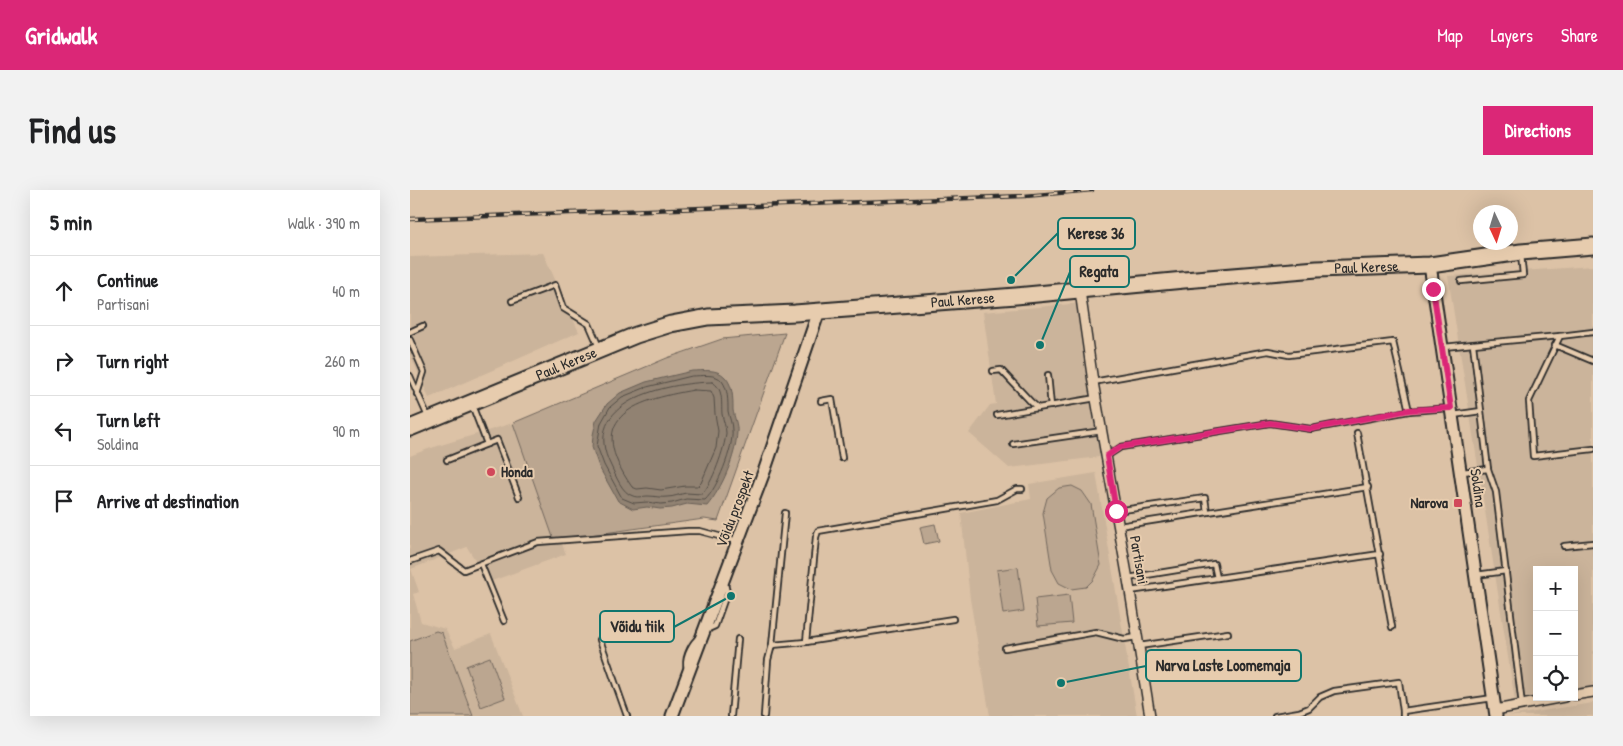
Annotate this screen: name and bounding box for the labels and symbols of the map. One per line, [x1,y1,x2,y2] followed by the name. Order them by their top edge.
[1473,205,1518,250] north arrow
[1058,218,1135,249] callout: Kerese 36
[1067,222,1125,244] text: Kerese 36
[1334,255,1399,278] street label: Paul Kerese
[1070,256,1129,287] callout: Regata
[1080,260,1119,283] text: Regata
[1422,278,1445,301] route end
[930,287,995,313] street label: Paul Kerese
[533,341,600,385] street label: Paul Kerese
[501,461,533,482] place label: Honda
[485,466,497,478] marker: Honda
[710,467,759,550] street label: Võidu prospekt
[1465,467,1492,509] street label: Soldina
[1410,492,1448,513] place label: Narova
[1452,497,1464,509] marker: Narova
[1105,500,1128,523] route start
[1125,534,1154,586] street label: Partisani
[600,611,674,642] callout: Võidu tiik
[610,615,665,637] text: Võidu tiik
[1146,650,1301,681] callout: Narva Laste Loomemaja
[1156,654,1291,676] text: Narva Laste Loomemaja

